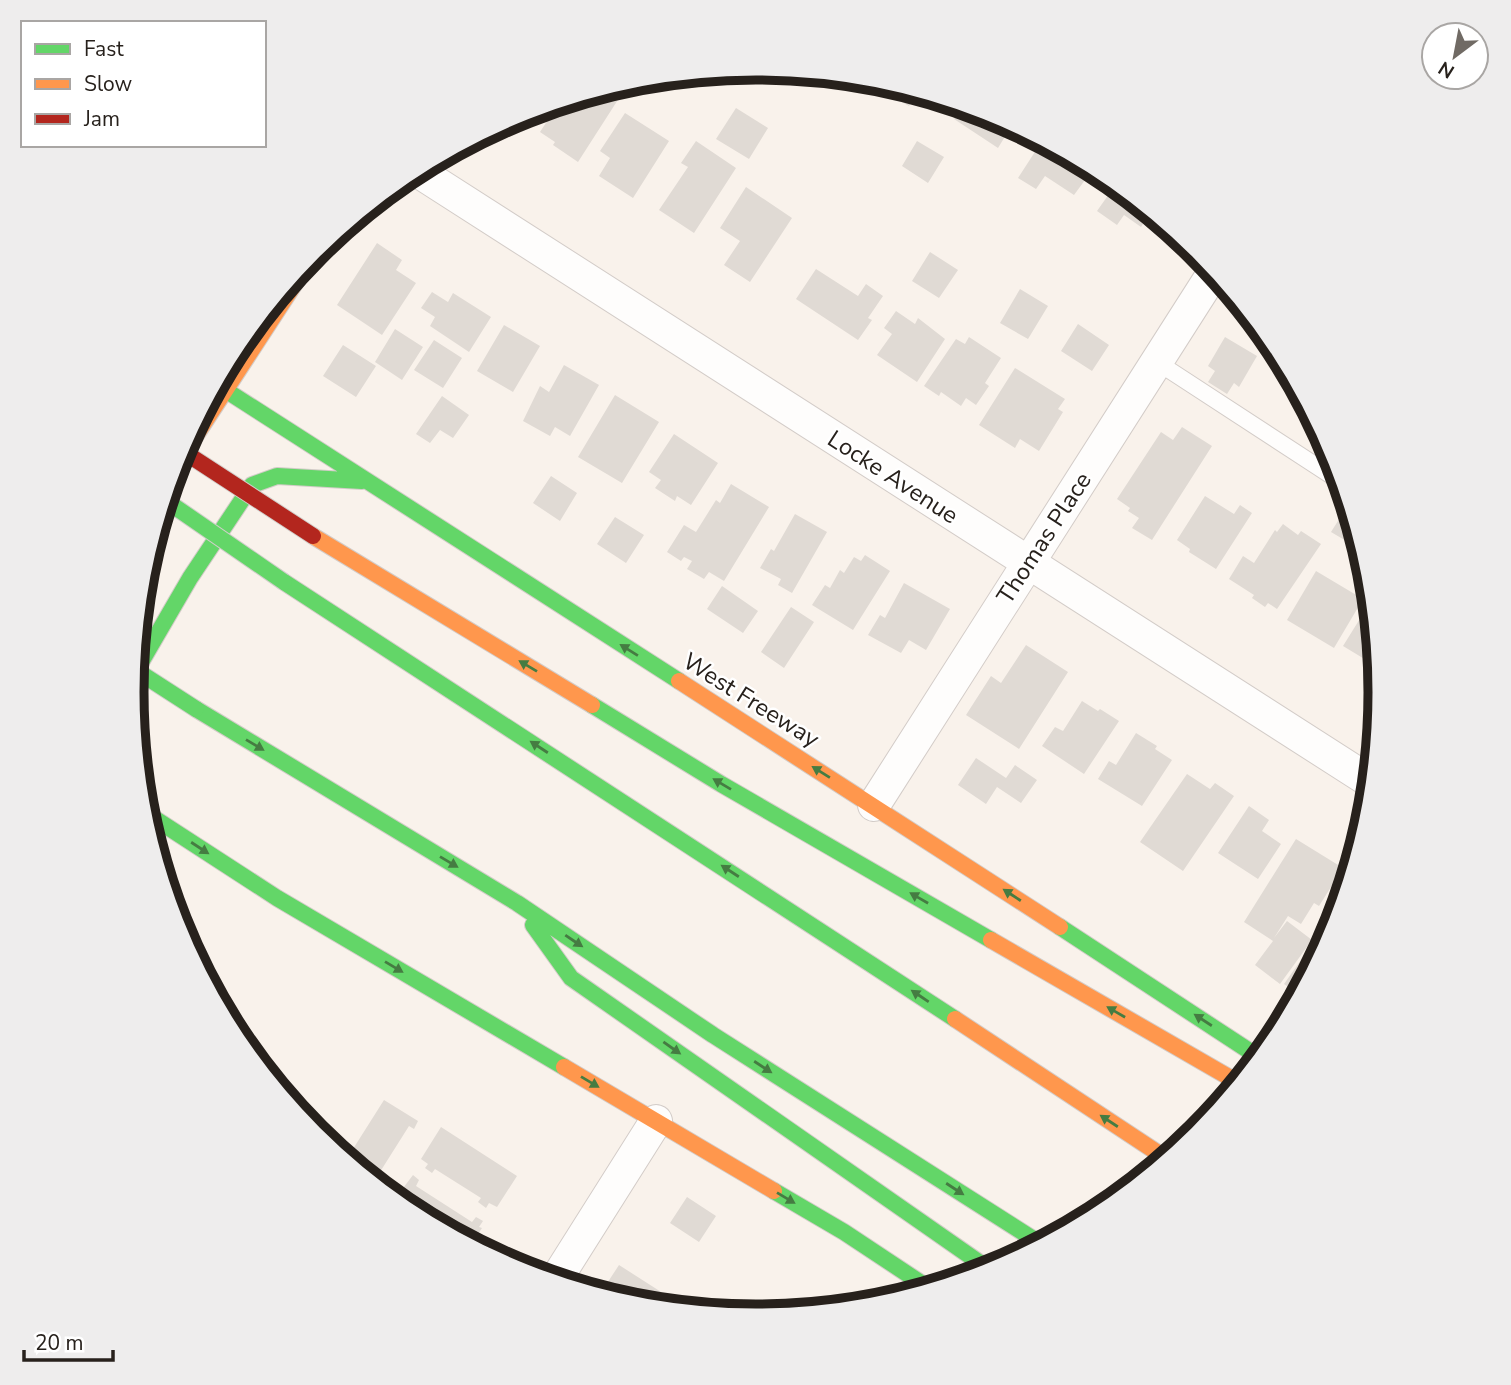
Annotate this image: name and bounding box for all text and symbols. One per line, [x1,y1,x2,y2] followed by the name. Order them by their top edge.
[21,21,266,147] legend
[1420,21,1490,91] north arrow
[84,35,124,63] text: Fast
[1434,55,1459,84] text: N
[84,70,133,98] text: Slow
[83,105,120,133] text: Jam
[822,423,964,531] street label: Locke Avenue
[989,466,1099,610] street label: Thomas Place
[620,643,639,656] one-way arrow
[677,645,826,755] street label: West Freeway
[518,660,537,673] one-way arrow
[245,738,264,751] one-way arrow
[530,740,548,754] one-way arrow
[812,765,831,778] one-way arrow
[712,779,732,791] one-way arrow
[191,841,209,855] one-way arrow
[440,856,459,869] one-way arrow
[720,864,740,877] one-way arrow
[1002,889,1022,902] one-way arrow
[909,892,929,904] one-way arrow
[564,934,583,947] one-way arrow
[384,961,403,973] one-way arrow
[910,989,930,1002] one-way arrow
[1106,1006,1126,1018] one-way arrow
[1193,1014,1212,1027] one-way arrow
[663,1041,681,1055] one-way arrow
[754,1060,773,1073] one-way arrow
[580,1076,599,1089] one-way arrow
[1100,1115,1119,1128] one-way arrow
[946,1183,965,1196] one-way arrow
[776,1192,795,1204] one-way arrow
[24,1318,114,1362] scale bar
[35,1329,84,1357] text: 20 m

